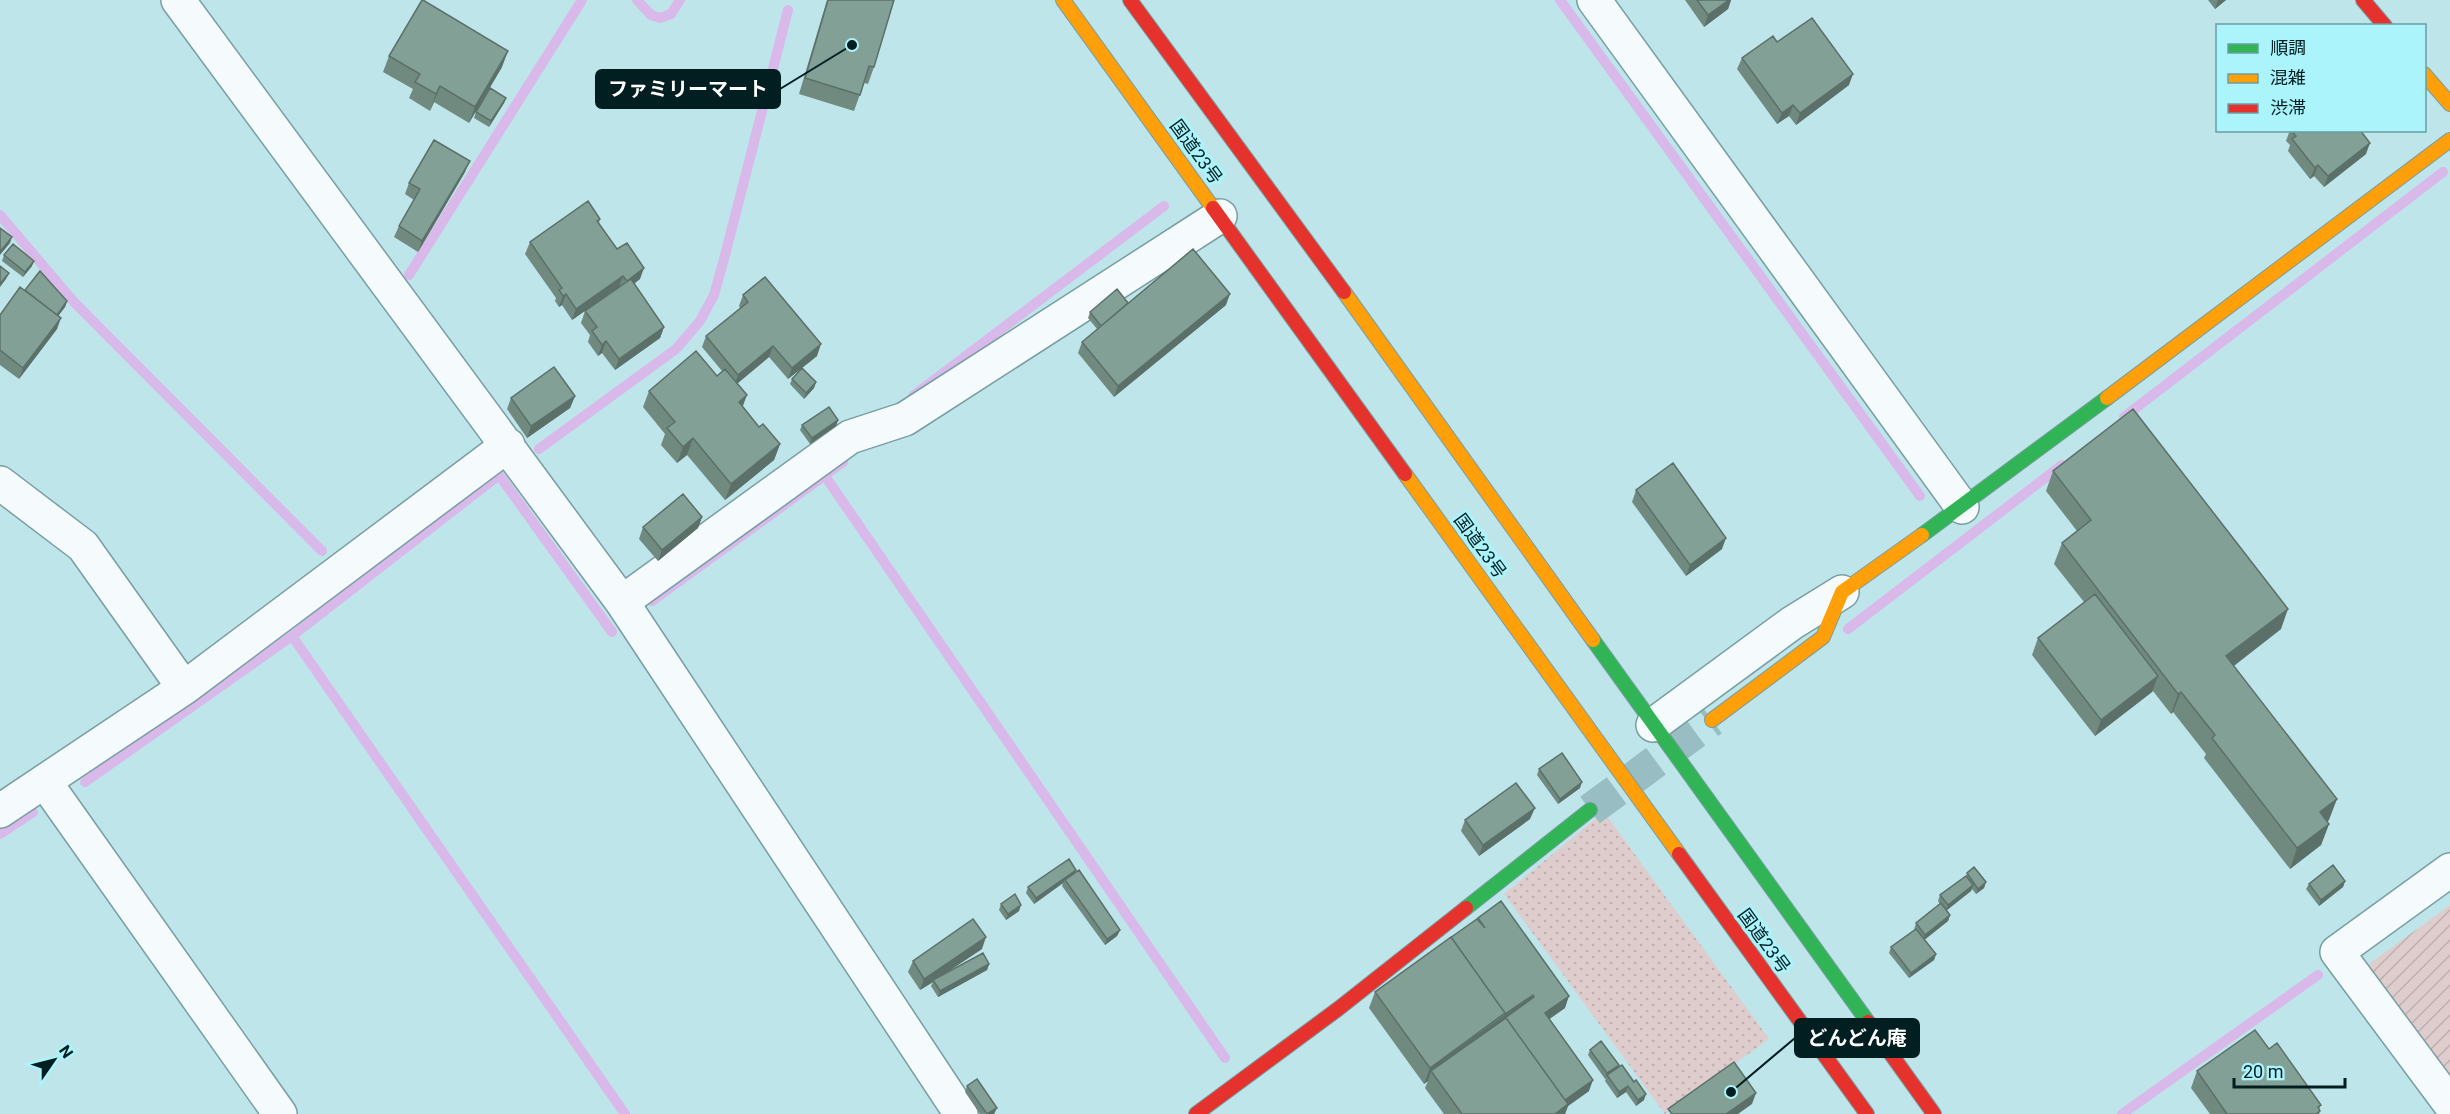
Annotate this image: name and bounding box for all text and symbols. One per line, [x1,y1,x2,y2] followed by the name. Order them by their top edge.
[2216,24,2426,132] legend
[2270,37,2306,58] text: 順調
[2270,67,2306,88] text: 混雑
[596,70,780,108] callout: ファミリーマート
[608,77,768,101] text: ファミリーマート
[2270,97,2306,118] text: 渋滞
[1166,116,1227,188] street label: 国道23号
[1450,510,1511,582] street label: 国道23号
[1734,905,1795,977] street label: 国道23号
[1795,1019,1919,1057] callout: どんどん庵
[1807,1026,1907,1050] text: どんどん庵
[24,1030,84,1090] north arrow
[55,1042,77,1062] text: N
[2234,1051,2345,1089] scale bar
[2243,1061,2283,1082] text: 20 m

